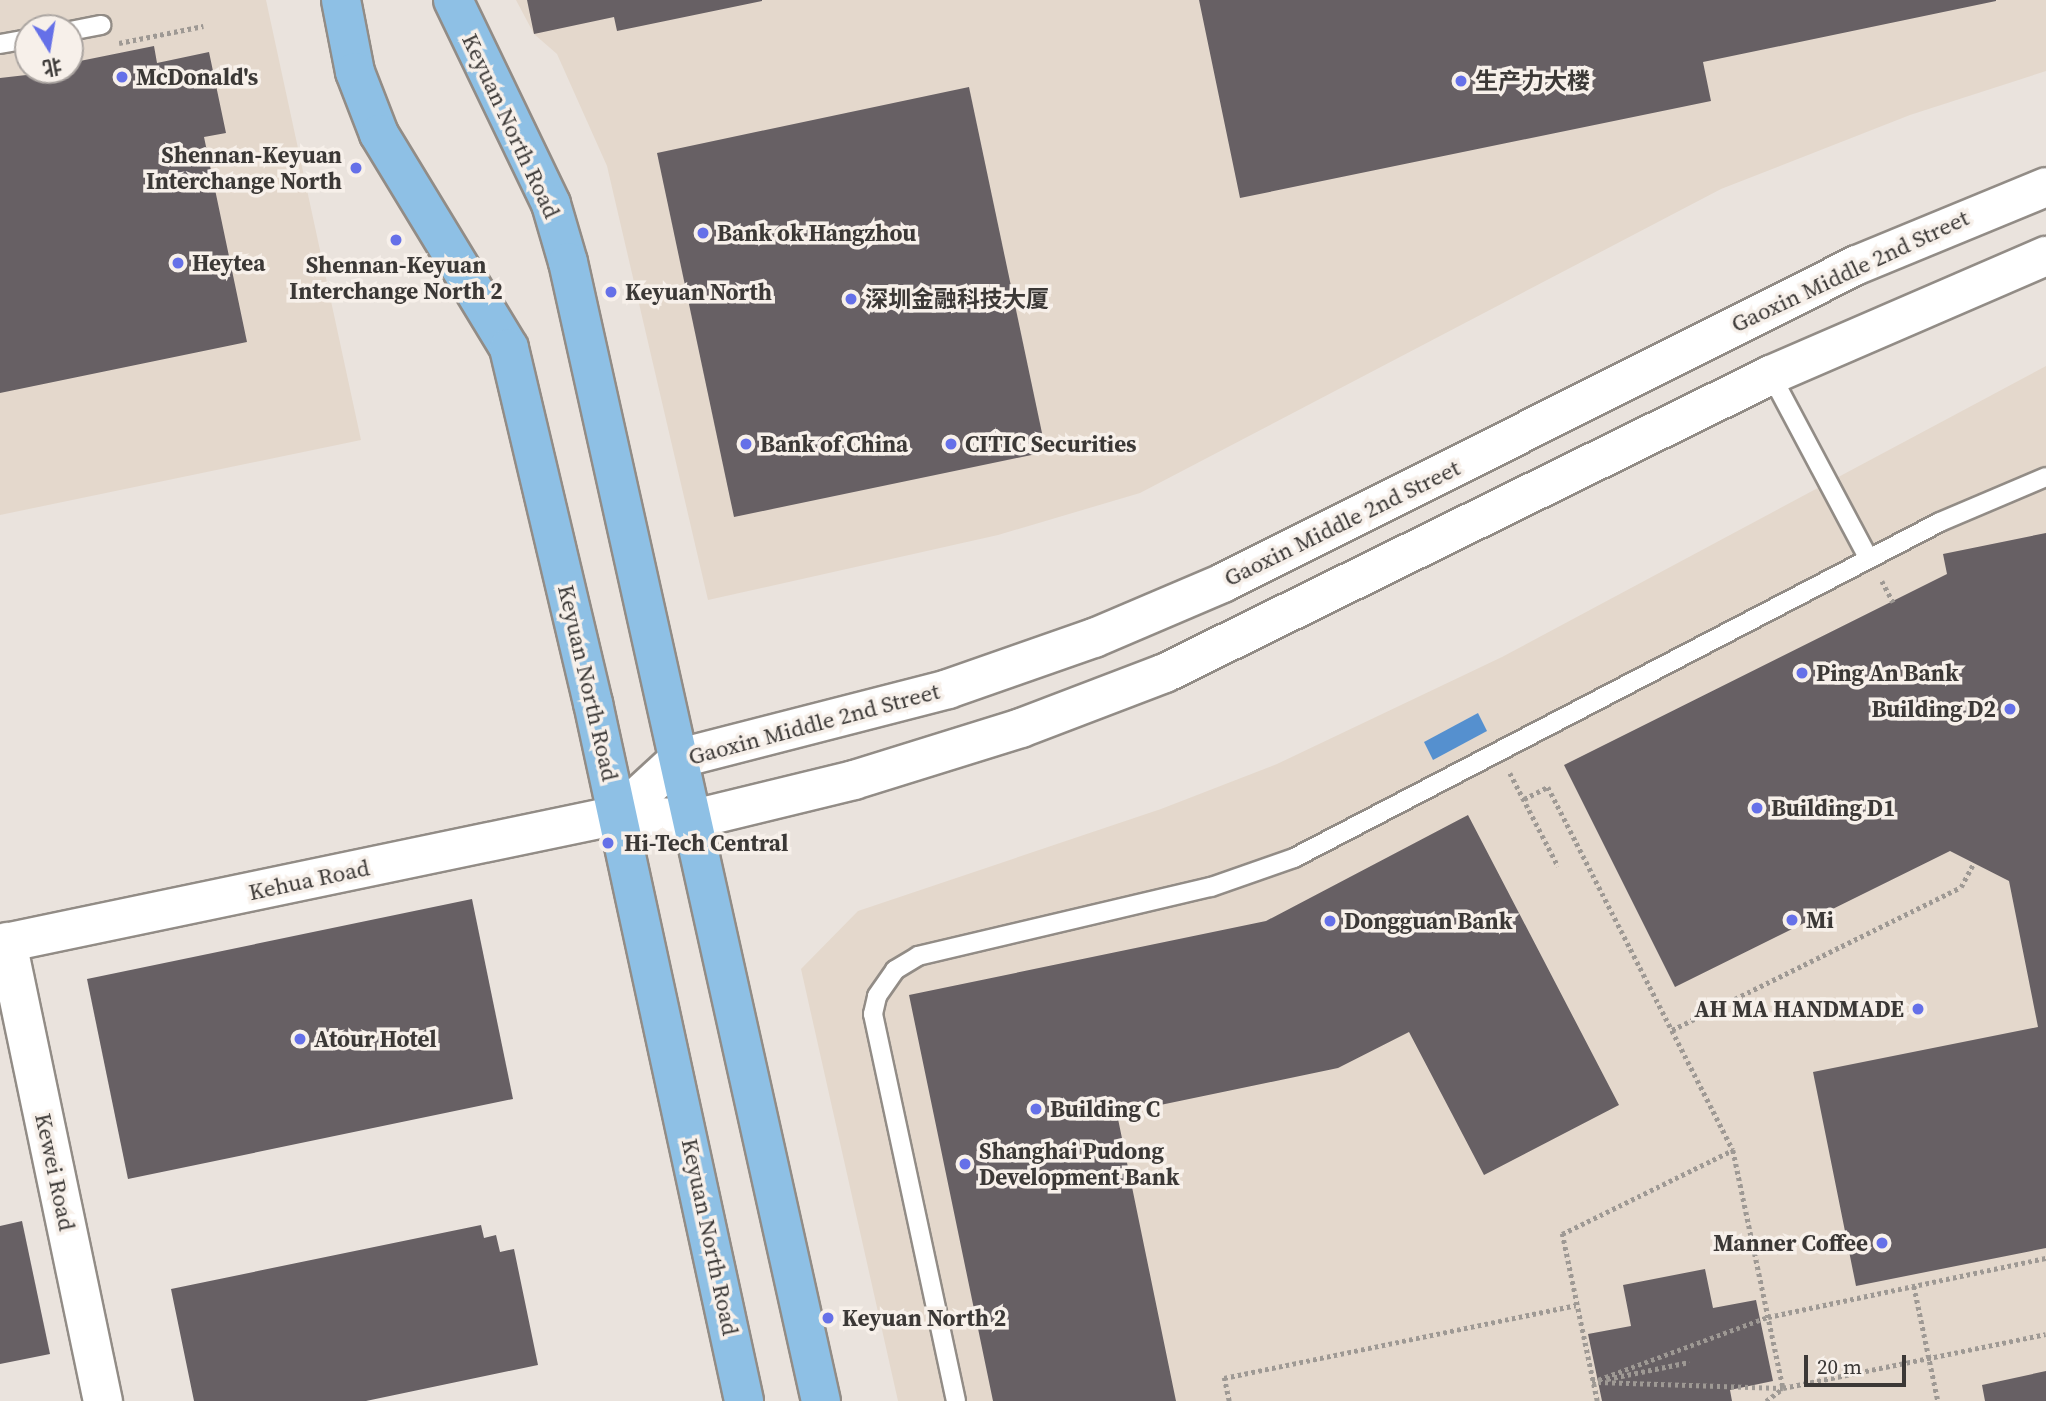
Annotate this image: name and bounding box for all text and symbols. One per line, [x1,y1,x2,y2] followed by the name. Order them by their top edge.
[14,14,84,84] north arrow
[456,29,566,223] street label: Keyuan North Road
[41,53,64,82] text: 北
[136,63,258,91] place label: McDonald's
[1475,67,1590,95] place label: 生产力大楼
[114,69,130,85] marker: McDonald's
[1453,73,1469,89] marker: 生产力大楼
[146,141,342,195] place label: Shennan-Keyuan Interchange North
[348,160,364,176] marker: Shennan-Keyuan Interchange North
[1727,204,1973,338] street label: Gaoxin Middle 2nd Street
[717,219,916,247] place label: Bank ok Hangzhou
[695,225,711,241] marker: Bank ok Hangzhou
[388,232,404,248] marker: Shennan-Keyuan Interchange North 2
[192,249,265,277] place label: Heytea
[289,251,503,305] place label: Shennan-Keyuan Interchange North 2
[170,255,186,271] marker: Heytea
[625,278,772,306] place label: Keyuan North
[603,284,619,300] marker: Keyuan North
[865,285,1049,313] place label: 深圳金融科技大厦
[843,291,859,307] marker: 深圳金融科技大厦
[760,430,908,458] place label: Bank of China
[965,430,1137,458] place label: CITIC Securities
[738,436,754,452] marker: Bank of China
[943,436,959,452] marker: CITIC Securities
[1220,454,1464,592] street label: Gaoxin Middle 2nd Street
[552,582,624,784] street label: Keyuan North Road
[1816,659,1959,687] place label: Ping An Bank
[1794,665,1810,681] marker: Ping An Bank
[685,677,943,771] street label: Gaoxin Middle 2nd Street
[1871,695,1996,723] place label: Building D2
[2002,701,2018,717] marker: Building D2
[1771,794,1896,822] place label: Building D1
[1749,800,1765,816] marker: Building D1
[624,829,788,857] place label: Hi-Tech Central
[598,833,618,853] marker: Hi-Tech Central
[246,854,372,906] street label: Kehua Road
[1806,906,1834,934] place label: Mi
[1344,907,1512,935] place label: Dongguan Bank
[1784,912,1800,928] marker: Mi
[1322,913,1338,929] marker: Dongguan Bank
[1694,995,1904,1023] place label: AH MA HANDMADE
[1910,1001,1926,1017] marker: AH MA HANDMADE
[314,1025,437,1053] place label: Atour Hotel
[292,1031,308,1047] marker: Atour Hotel
[1050,1095,1160,1123] place label: Building C
[1028,1101,1044,1117] marker: Building C
[29,1111,81,1233] street label: Kewei Road
[676,1136,744,1338] street label: Keyuan North Road
[979,1137,1180,1191] place label: Shanghai Pudong Development Bank
[957,1156,973,1172] marker: Shanghai Pudong Development Bank
[1713,1229,1868,1257] place label: Manner Coffee
[1874,1235,1890,1251] marker: Manner Coffee
[842,1304,1006,1332] place label: Keyuan North 2
[820,1310,836,1326] marker: Keyuan North 2
[1808,1342,1910,1386] scale bar
[1817,1352,1862,1381] text: 20 m

